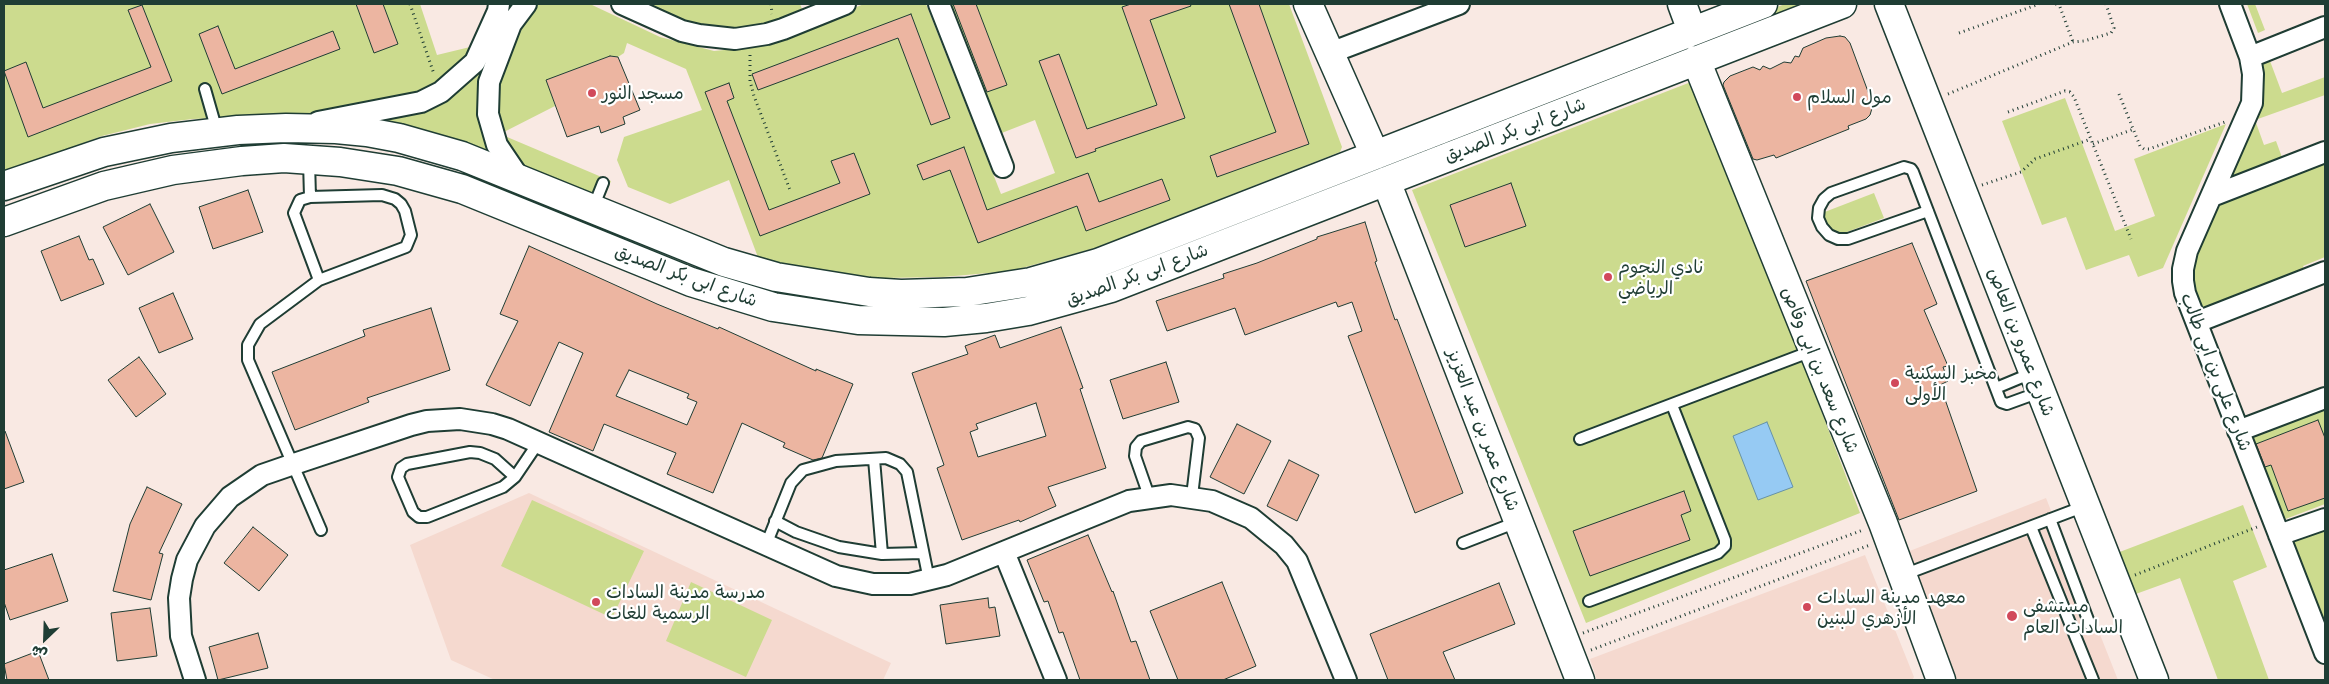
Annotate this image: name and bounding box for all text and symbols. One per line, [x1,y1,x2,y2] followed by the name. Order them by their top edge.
[602,82,684,104] place label: مسجد النور
[1807,86,1892,108] place label: مول السلام
[586,87,598,99] marker: مسجد النور
[1791,91,1803,103] marker: مول السلام
[1441,93,1589,167] street label: شارع ابى بكر الصديق
[1063,239,1211,311] street label: شارع ابى بكر الصديق
[612,240,760,312] street label: شارع ابى بكر الصديق
[1618,256,1703,298] place label: نادي النجوم الرياضي
[1983,265,2059,419] street label: شارع عمرو بن العاص
[1602,271,1614,283] marker: نادي النجوم الرياضي
[1777,284,1863,456] street label: شارع سعد بن ابى وقاص
[2176,290,2256,454] street label: شارع على بن ابى طالب
[1442,346,1524,514] street label: شارع عمر بن عبد العزيز
[1905,362,1997,404] place label: مخبز السكنية الأولى
[1889,377,1901,389] marker: مخبز السكنية الأولى
[606,581,765,624] place label: مدرسة مدينة السادات الرسمية للغات
[1817,586,1966,628] place label: معهد مدينة السادات الأزهري للبنين
[2023,595,2123,638] place label: مستشفى السادات العام
[590,596,602,608] marker: مدرسة مدينة السادات الرسمية للغات
[1801,601,1813,613] marker: معهد مدينة السادات الأزهري للبنين
[2005,609,2019,623] marker: مستشفى السادات العام
[20,614,70,664] north arrow
[28,641,50,665] text: ش

